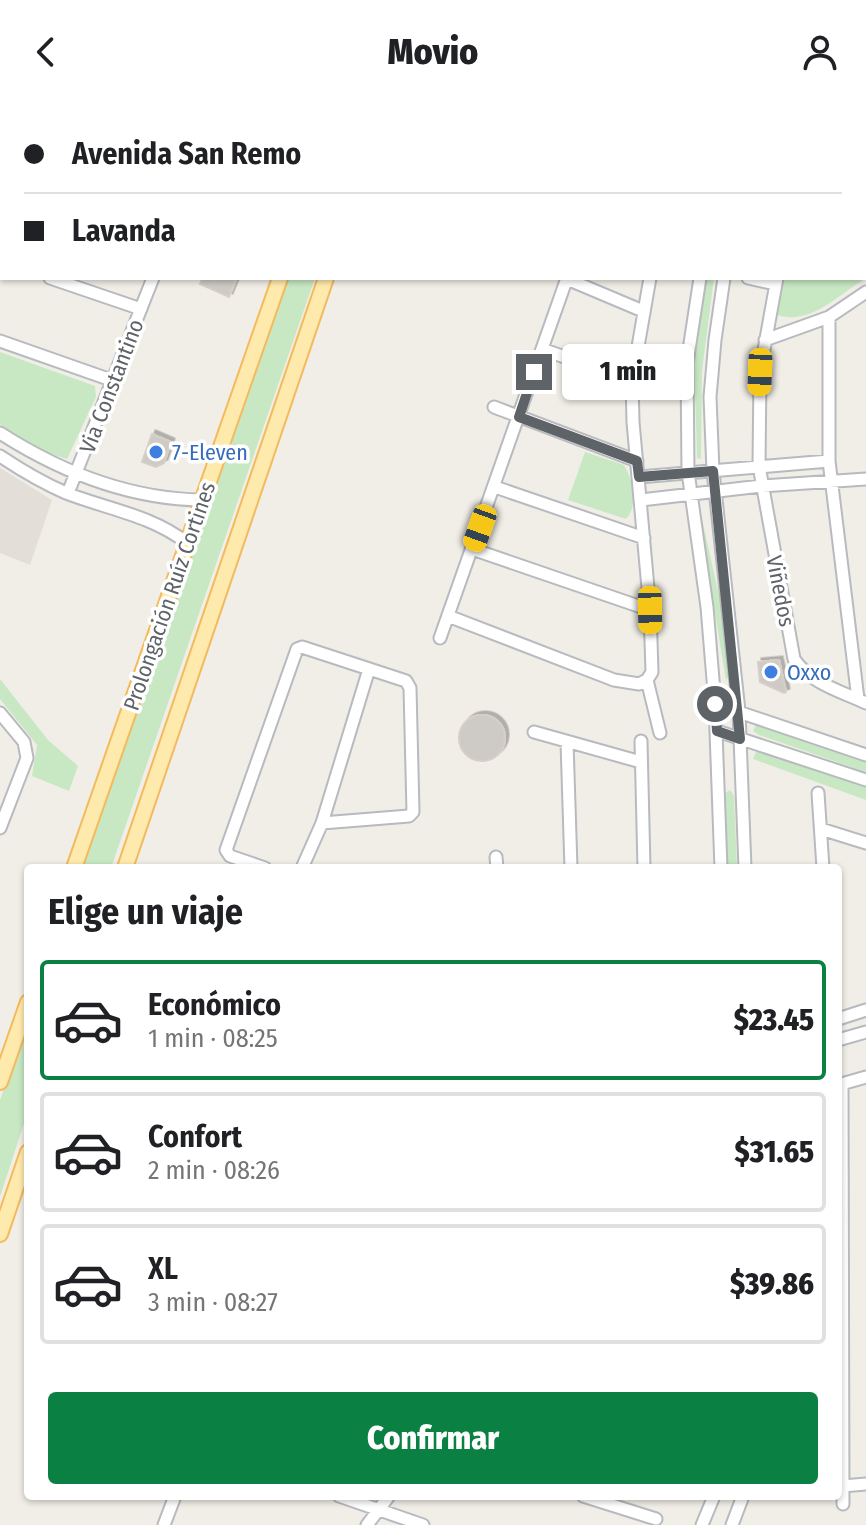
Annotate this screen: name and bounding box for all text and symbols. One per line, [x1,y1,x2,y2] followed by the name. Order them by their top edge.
[24,30,68,74] icon: back
[388,30,478,74] text: Movio
[798,30,842,74] icon: person
[72,136,301,172] text: Avenida San Remo
[72,213,176,249] text: Lavanda
[74,315,149,457] street label: Via Constantino
[562,344,694,400] callout: 1 min
[747,348,773,396] car
[516,354,552,390] route end
[600,356,656,387] text: 1 min
[172,439,248,466] place label: 7-Eleven
[147,443,165,461] marker: 7-Eleven
[118,478,221,714] street label: Prolongación Ruíz Cortines
[461,501,499,555] car
[760,553,801,629] street label: Viñedos
[638,586,662,634] car
[787,659,831,686] place label: Oxxo
[762,663,780,681] marker: Oxxo
[697,686,733,722] route start
[48,890,243,934] text: Elige un viaje
[52,984,124,1056] icon: car
[148,987,281,1023] text: Económico
[734,1002,814,1038] text: $23.45
[148,1023,278,1054] text: 1 min · 08:25
[52,1116,124,1188] icon: car
[148,1119,242,1155] text: Confort
[735,1134,814,1170] text: $31.65
[148,1155,280,1186] text: 2 min · 08:26
[52,1248,124,1320] icon: car
[148,1251,178,1287] text: XL
[730,1266,814,1302] text: $39.86
[148,1287,278,1318] text: 3 min · 08:27
[48,1392,818,1484] button: Confirmar

